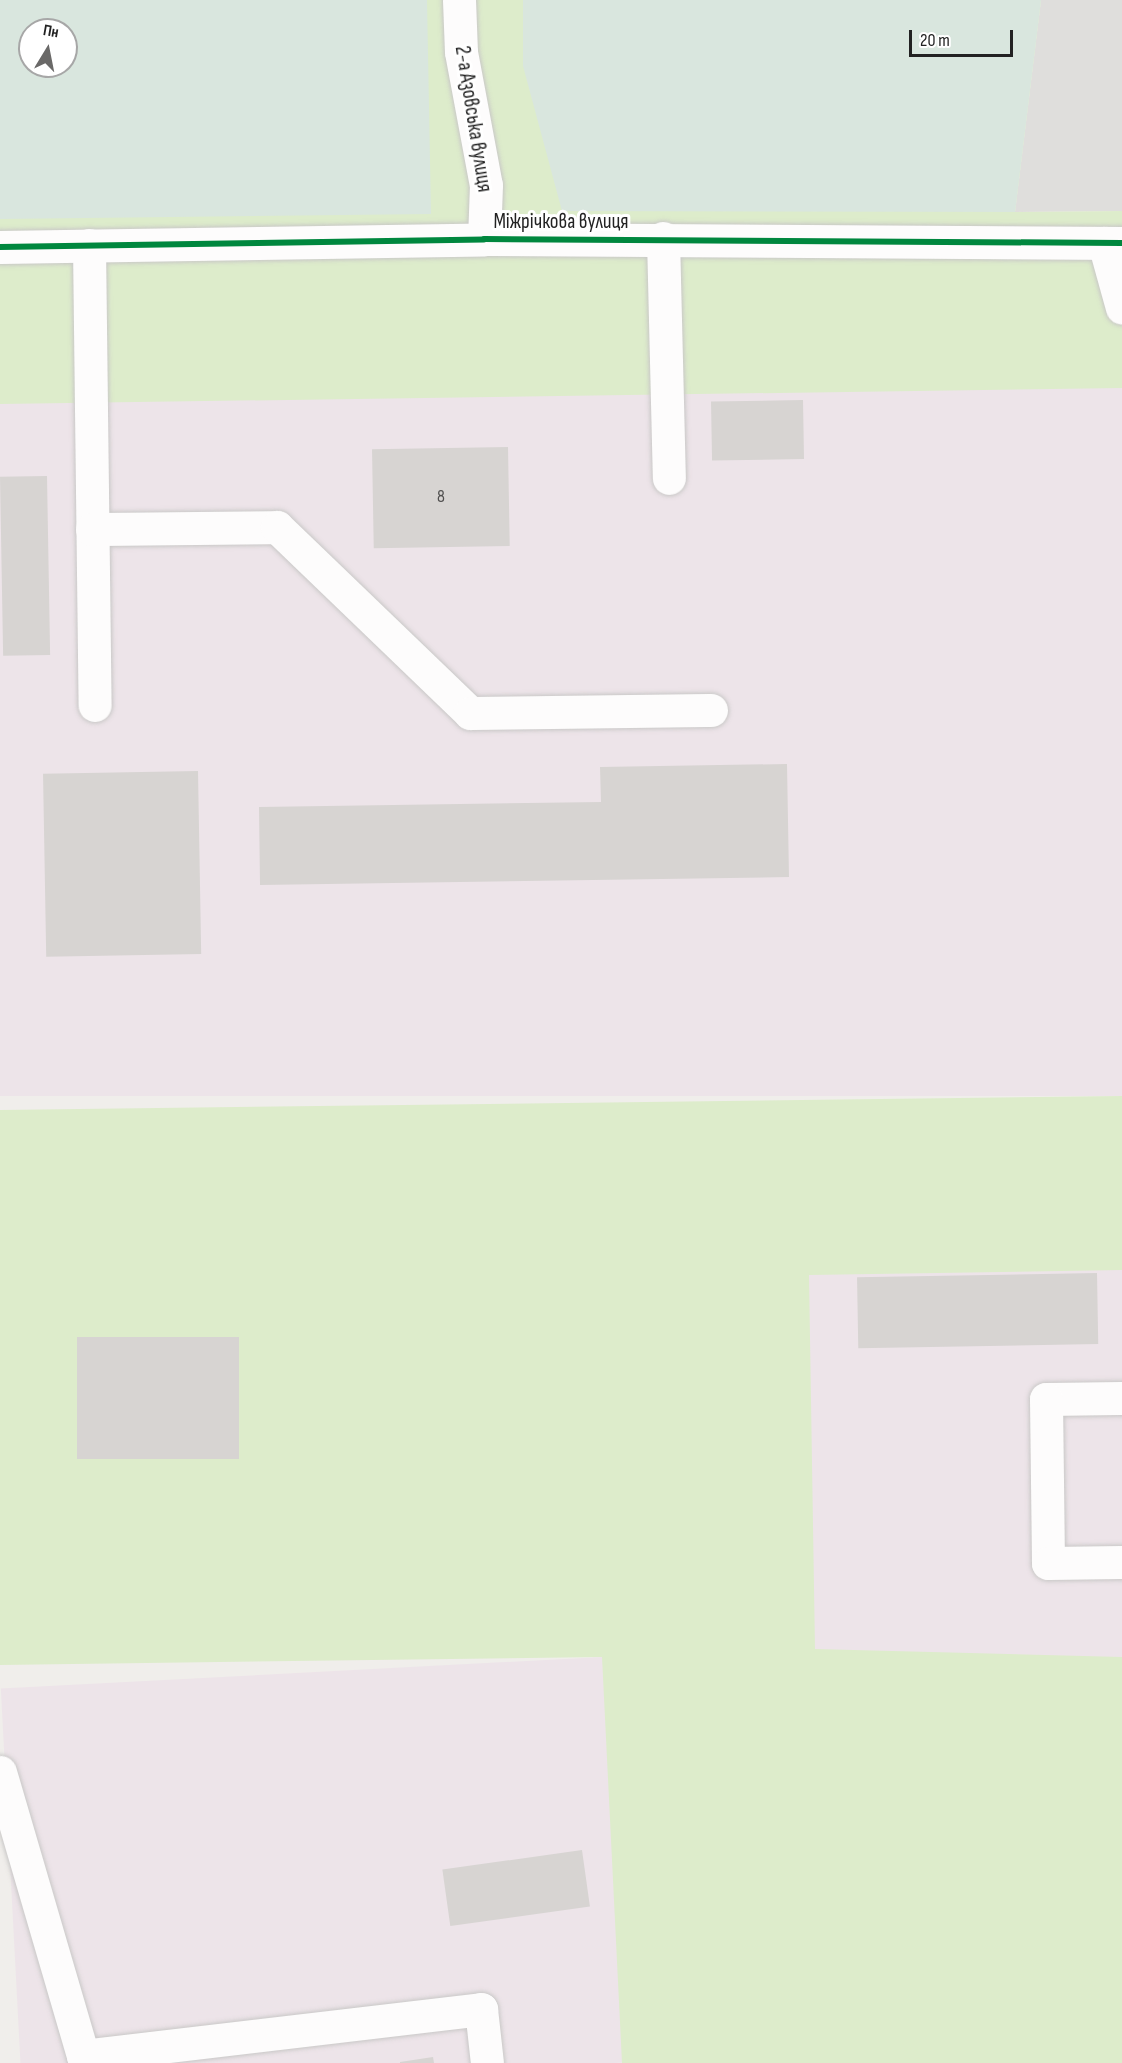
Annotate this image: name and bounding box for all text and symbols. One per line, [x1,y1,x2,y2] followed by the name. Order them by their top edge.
[18,18,78,78] north arrow
[912,18,1016,56] scale bar
[42,21,60,42] text: Пн
[920,30,950,51] text: 20 m
[449,44,497,194] street label: 2-а Азовська вулиця
[493,209,629,235] street label: Міжрічкова вулиця
[437,486,445,508] house number: 8

